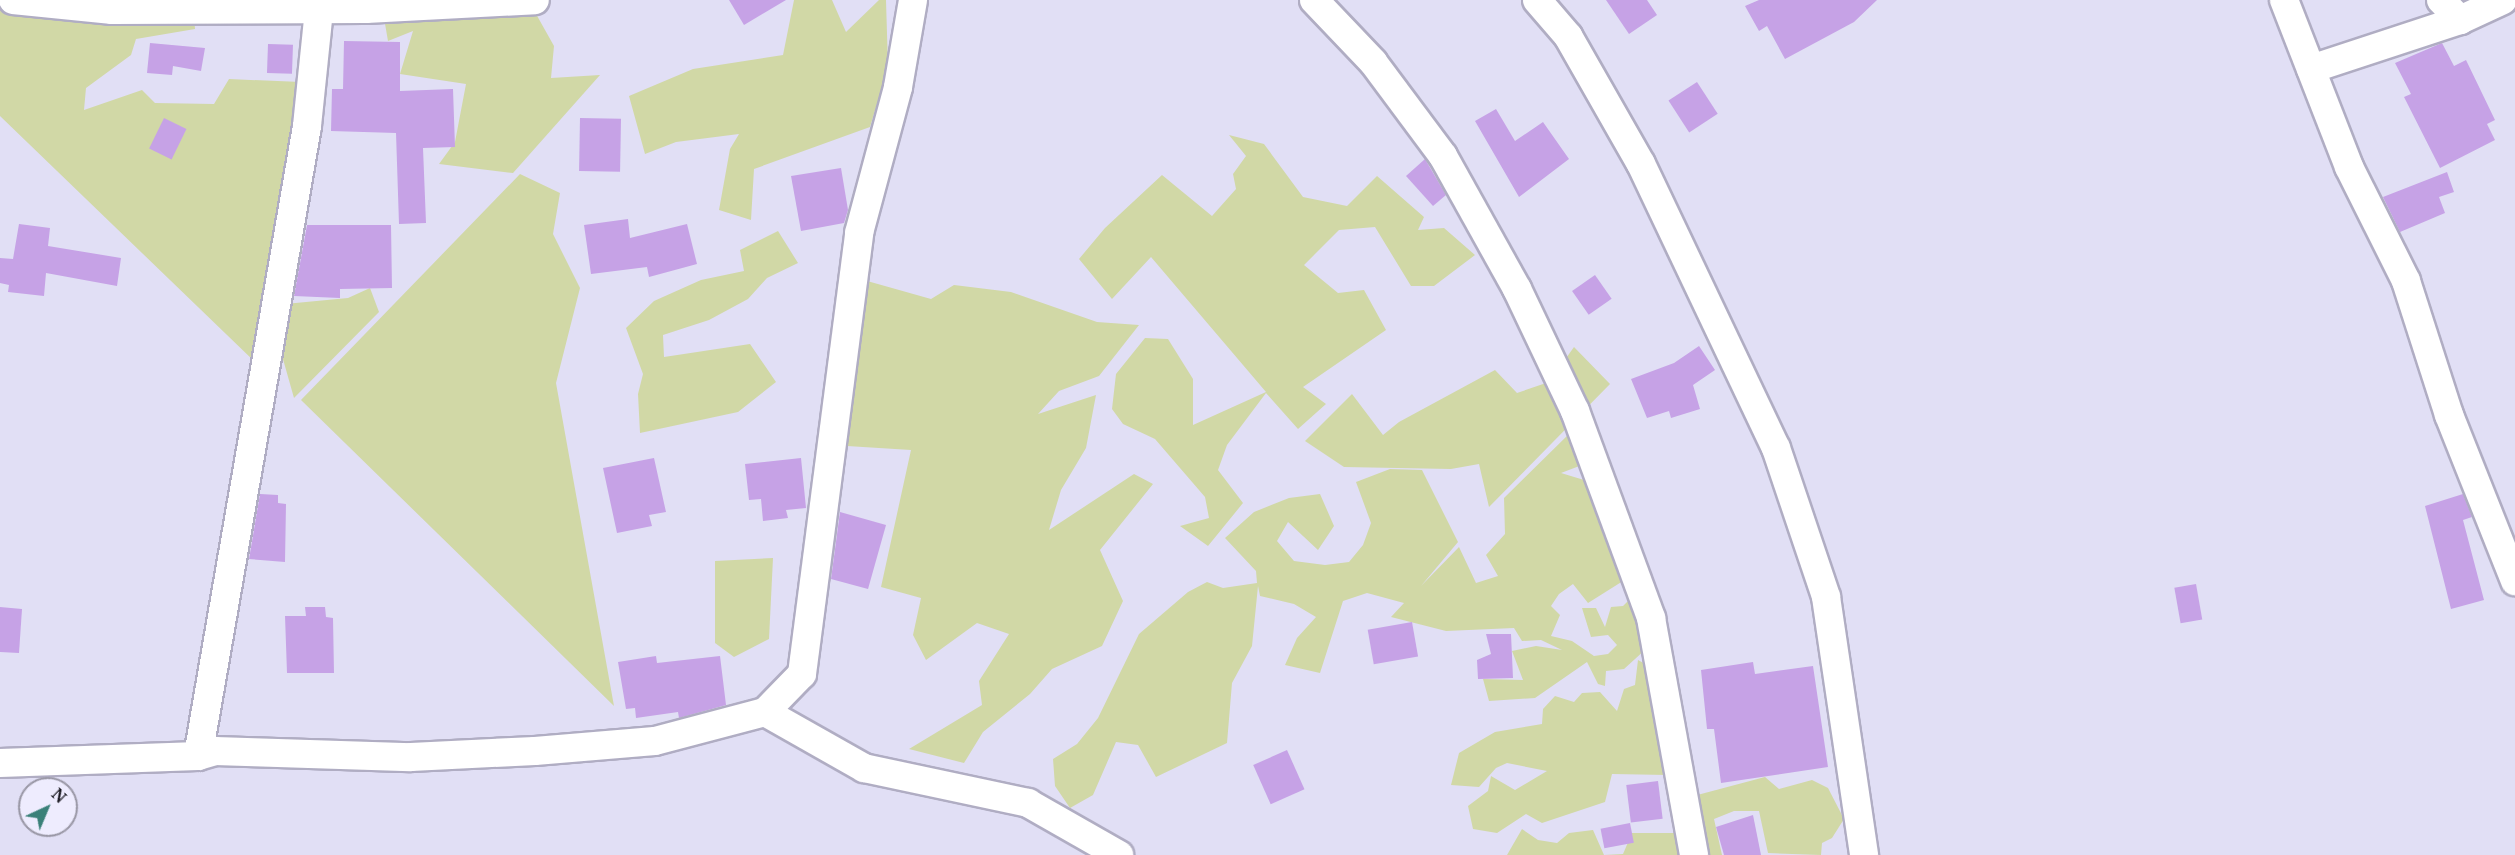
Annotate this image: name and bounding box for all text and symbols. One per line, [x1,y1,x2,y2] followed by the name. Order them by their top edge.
[18,777,78,837] north arrow
[47,783,71,808] text: N

